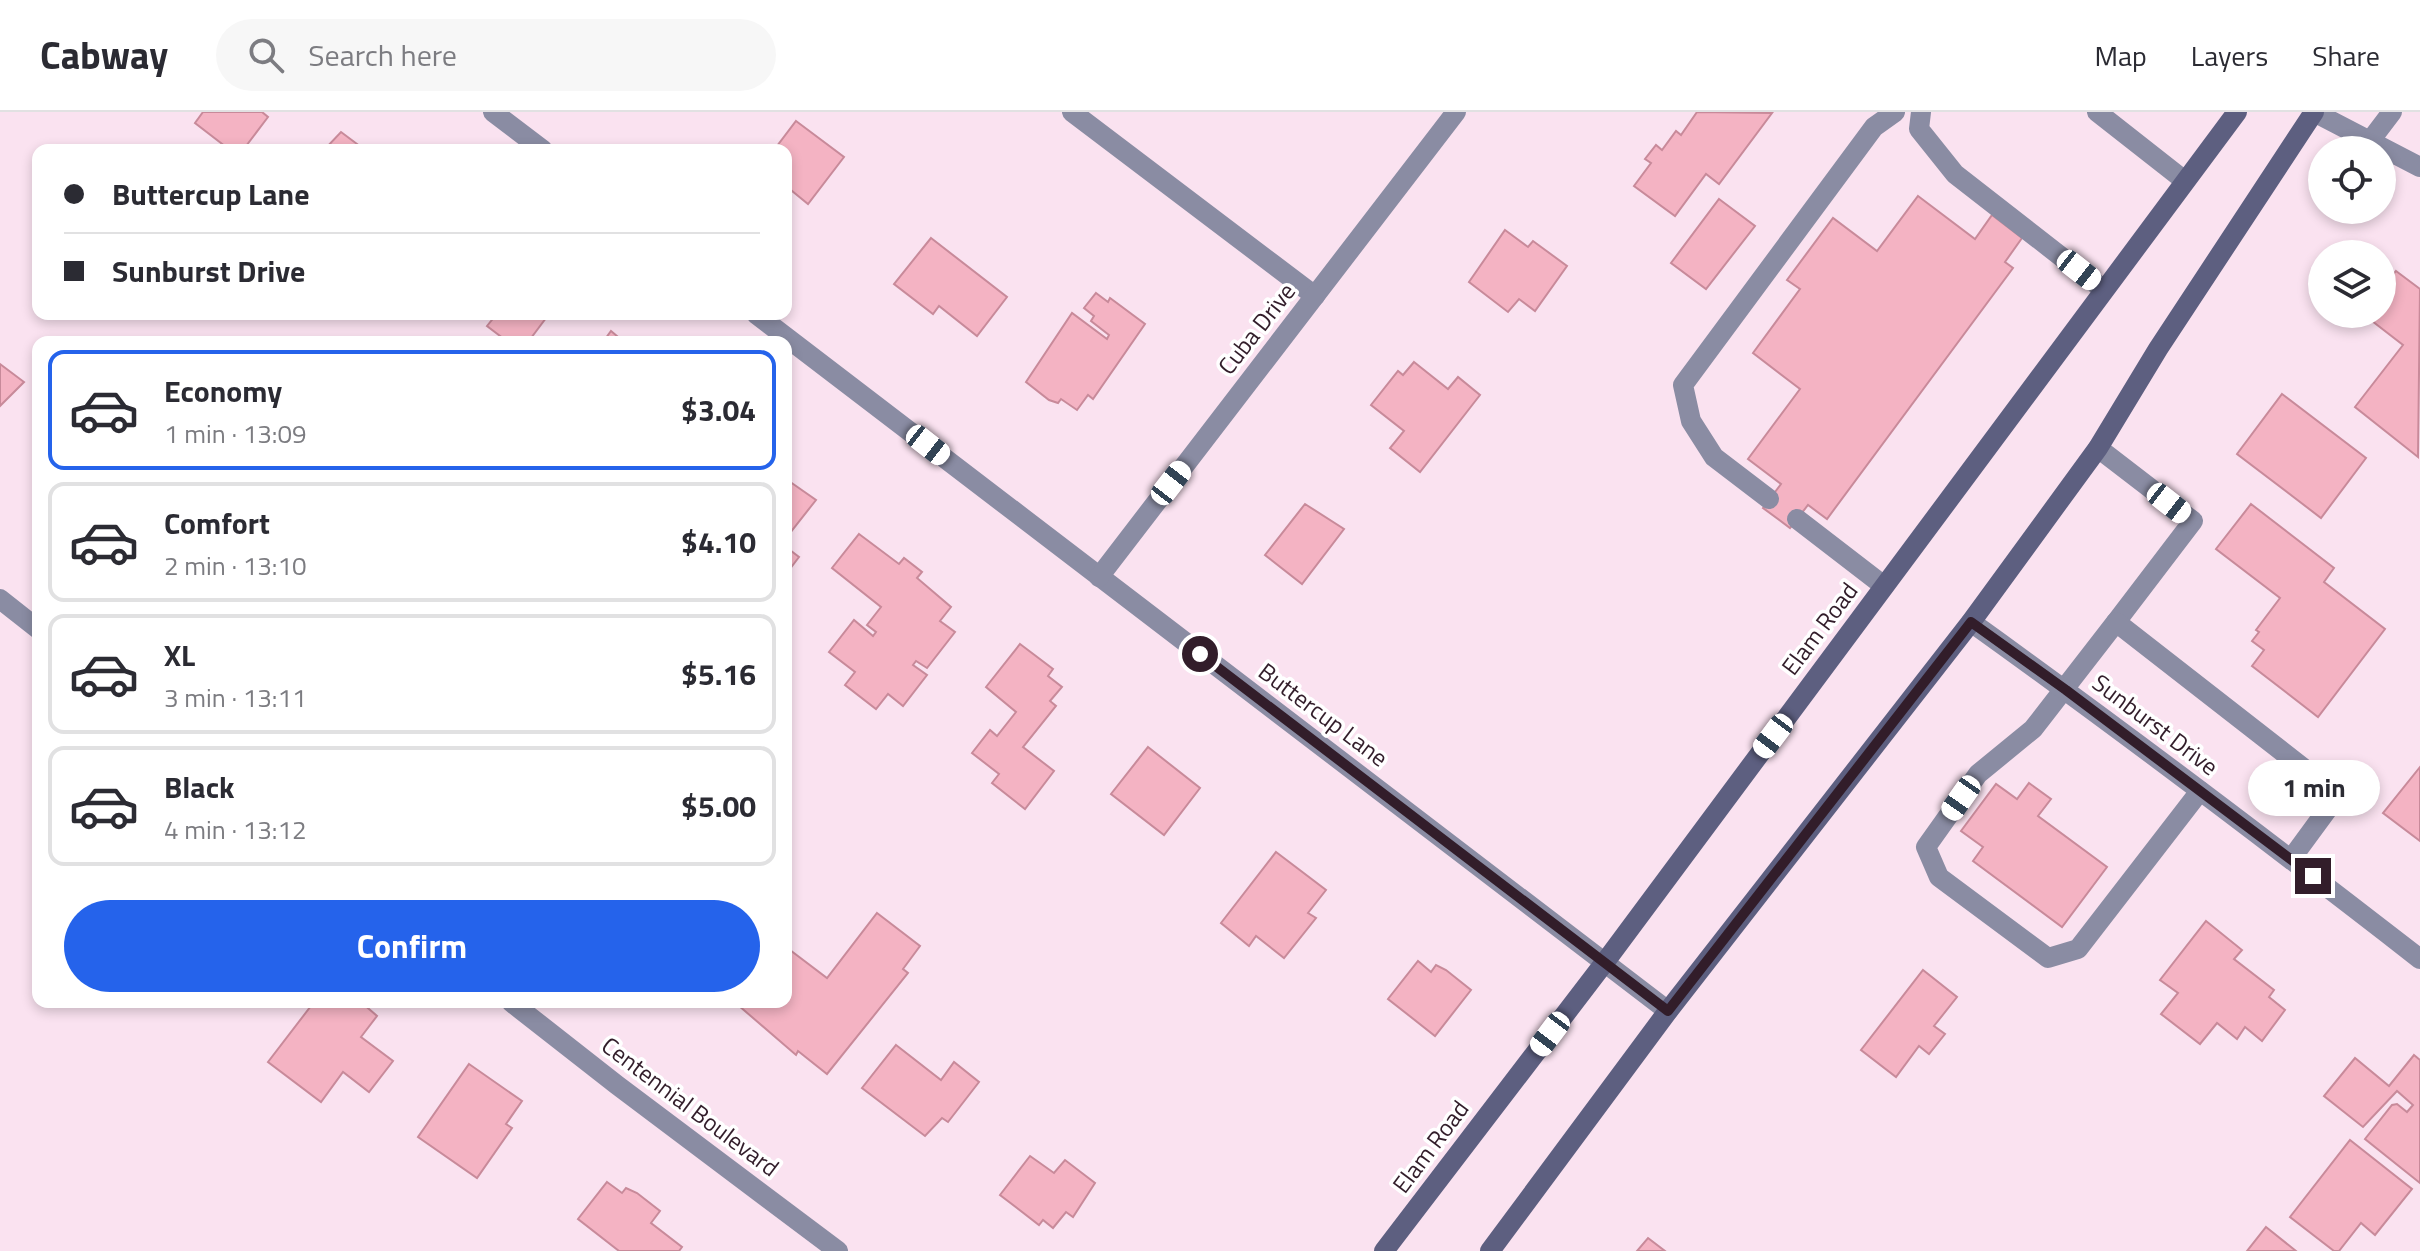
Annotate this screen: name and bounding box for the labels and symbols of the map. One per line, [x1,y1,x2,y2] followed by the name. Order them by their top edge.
[2053,246,2105,294] car
[1209,275,1304,382] street label: Cuba Drive
[902,421,954,469] car
[1147,457,1195,509] car
[2143,479,2195,527] car
[1772,574,1866,682] street label: Elam Road
[1182,636,1218,672] route start
[1251,653,1396,775] street label: Buttercup Lane
[2085,665,2226,784] street label: Sunburst Drive
[1749,710,1797,762] car
[2247,760,2379,816] callout: 1 min
[1937,771,1985,825] car
[2295,858,2331,894] route end
[1526,1008,1574,1060] car
[594,1027,787,1185] street label: Centennial Boulevard
[1383,1092,1477,1200] street label: Elam Road

